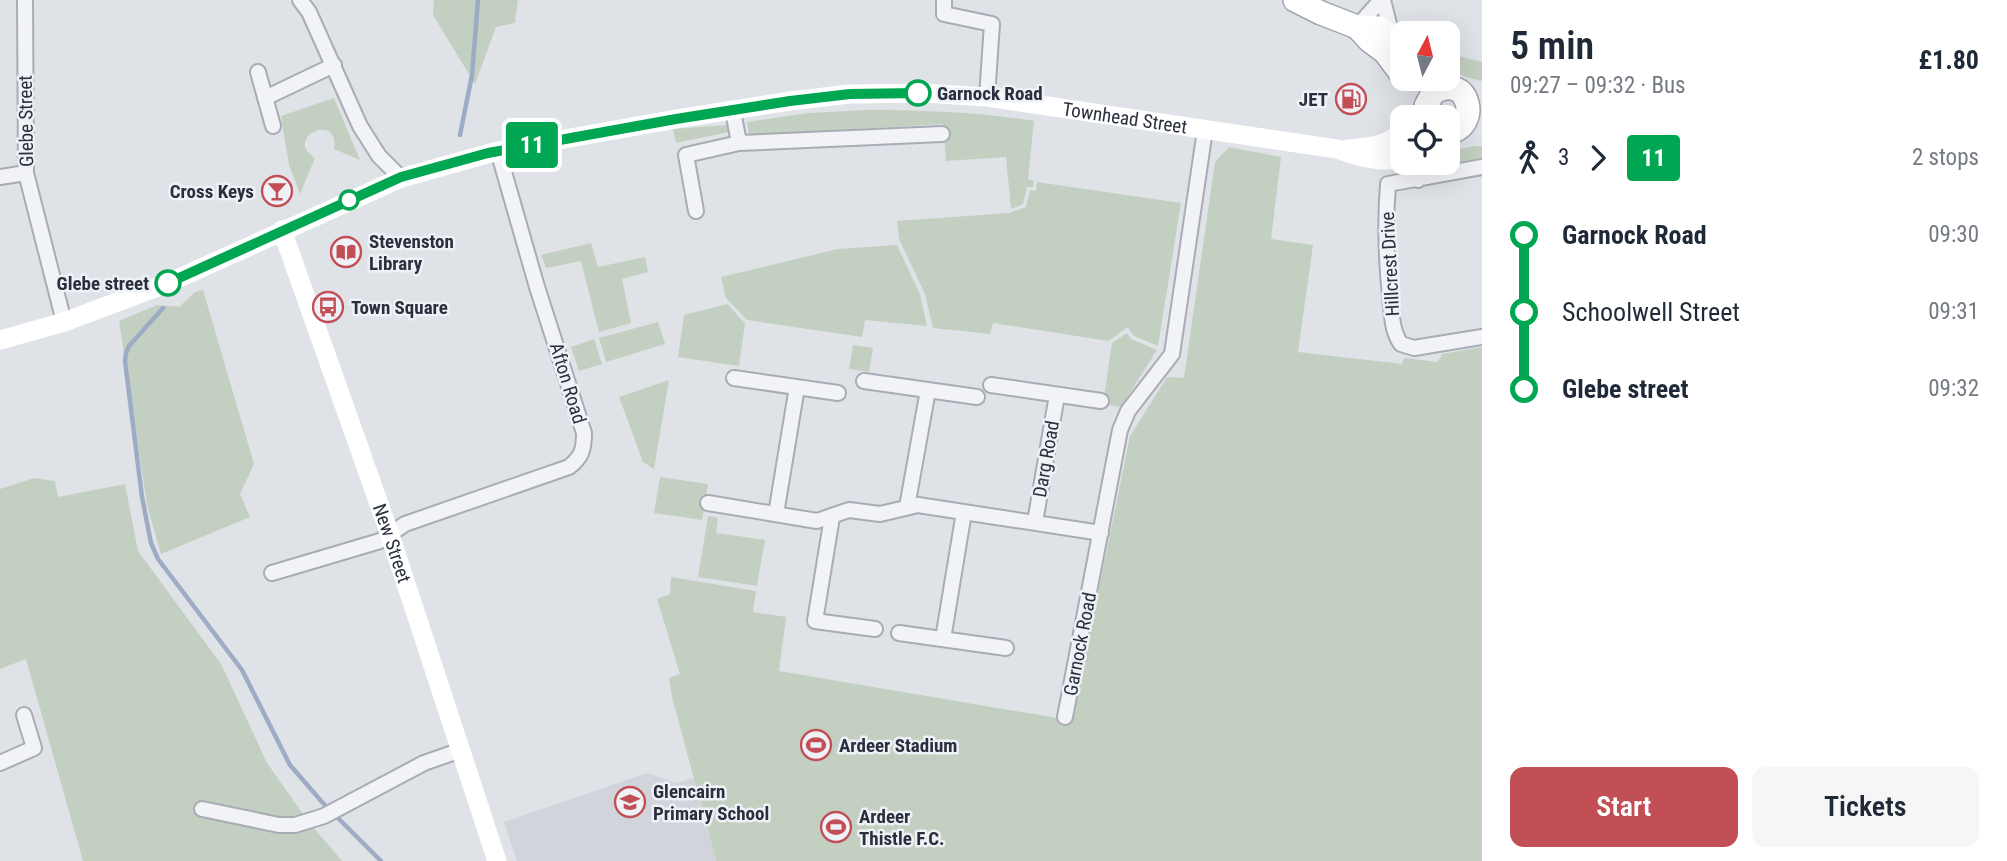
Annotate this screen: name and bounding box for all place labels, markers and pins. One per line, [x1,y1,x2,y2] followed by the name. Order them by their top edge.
[905,80,931,106] marker: Garnock Road
[937,82,1043,105] place label: Garnock Road
[1334,82,1368,116] fuel station icon: JET
[1299,88,1328,111] place label: JET
[260,174,294,208] bar icon: Cross Keys
[170,180,254,203] place label: Cross Keys
[339,190,359,210] unlabelled marker
[369,230,454,275] place label: Stevenston Library
[329,235,363,269] library icon: Stevenston Library
[155,270,181,296] marker: Glebe street
[57,272,149,295] place label: Glebe street
[311,290,345,324] bus stop icon: Town Square
[351,296,448,319] place label: Town Square
[799,728,833,762] sports icon: Ardeer Stadium
[839,734,957,757] place label: Ardeer Stadium
[653,780,769,825] place label: Glencairn Primary School
[613,785,647,819] school or university icon: Glencairn Primary School
[859,805,945,850] place label: Ardeer Thistle F.C.
[819,810,853,844] sports icon: Ardeer Thistle F.C.

